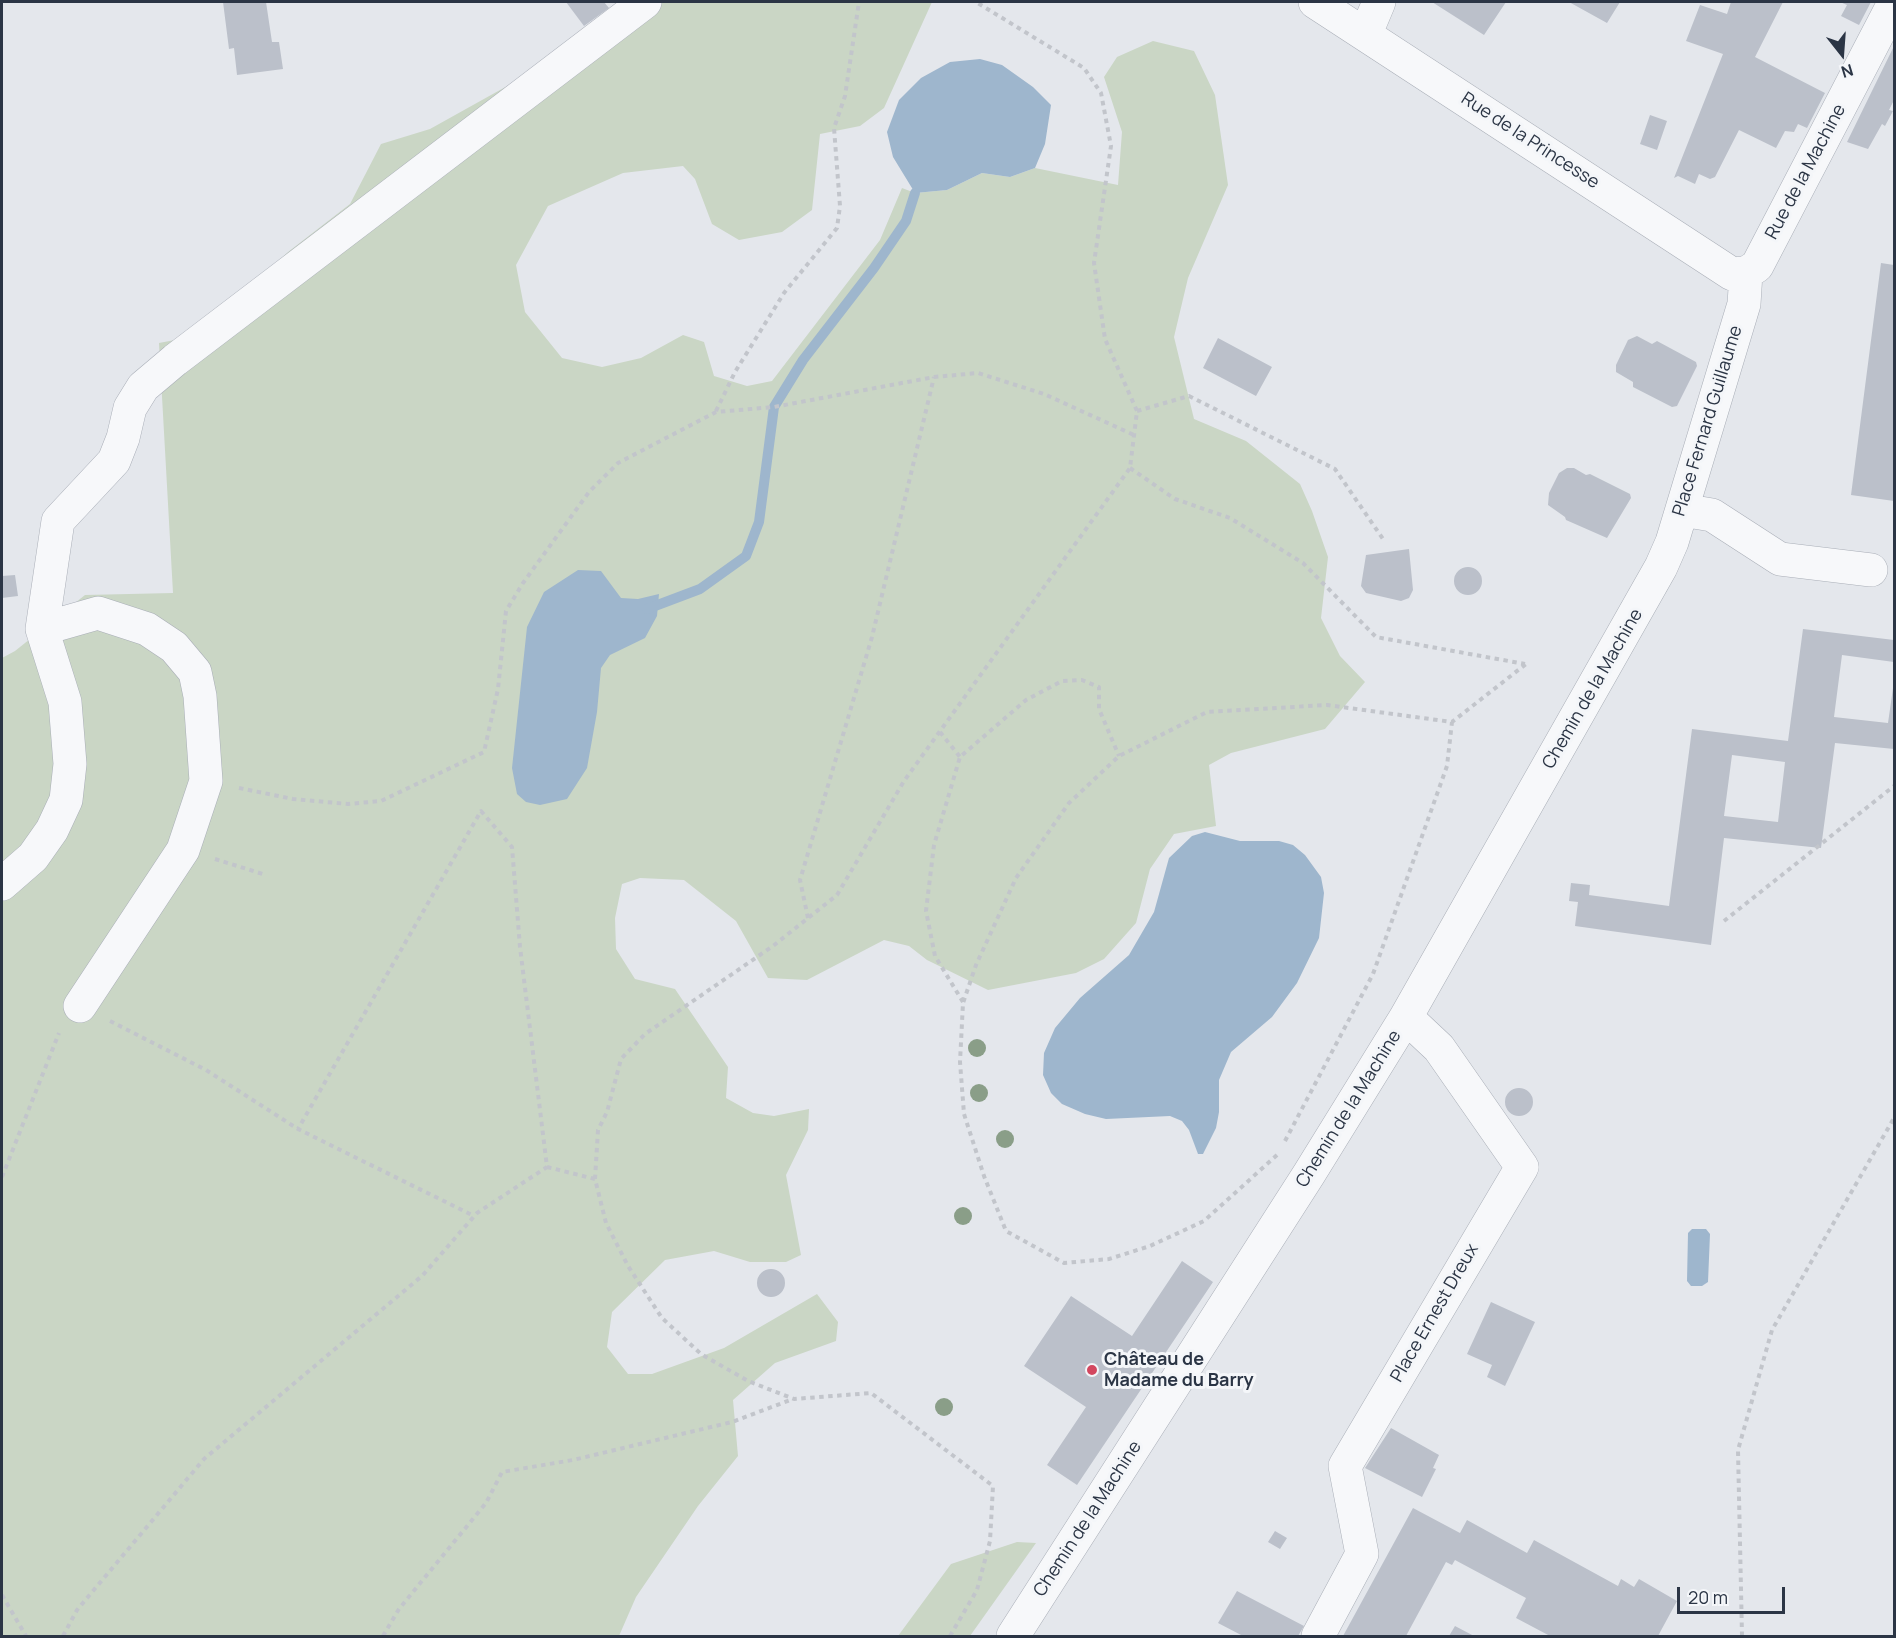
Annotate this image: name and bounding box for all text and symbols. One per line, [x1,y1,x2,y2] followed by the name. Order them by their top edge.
[1812,24,1872,84] north arrow
[1839,59,1856,83] text: N
[1457,88,1603,194] street label: Rue de la Princesse
[1761,101,1851,243] street label: Rue de la Machine
[1669,323,1747,519] street label: Place Fernard Guillaume
[1538,605,1648,773] street label: Chemin de la Machine
[1292,1026,1406,1192] street label: Chemin de la Machine
[1387,1240,1483,1386] street label: Place Ernest Dreux
[1104,1349,1254,1392] place label: Château de Madame du Barry
[1085,1363,1099,1377] marker: Château de Madame du Barry
[1030,1437,1146,1601] street label: Chemin de la Machine
[1680,1575,1788,1613] scale bar
[1688,1585,1728,1609] text: 20 m

